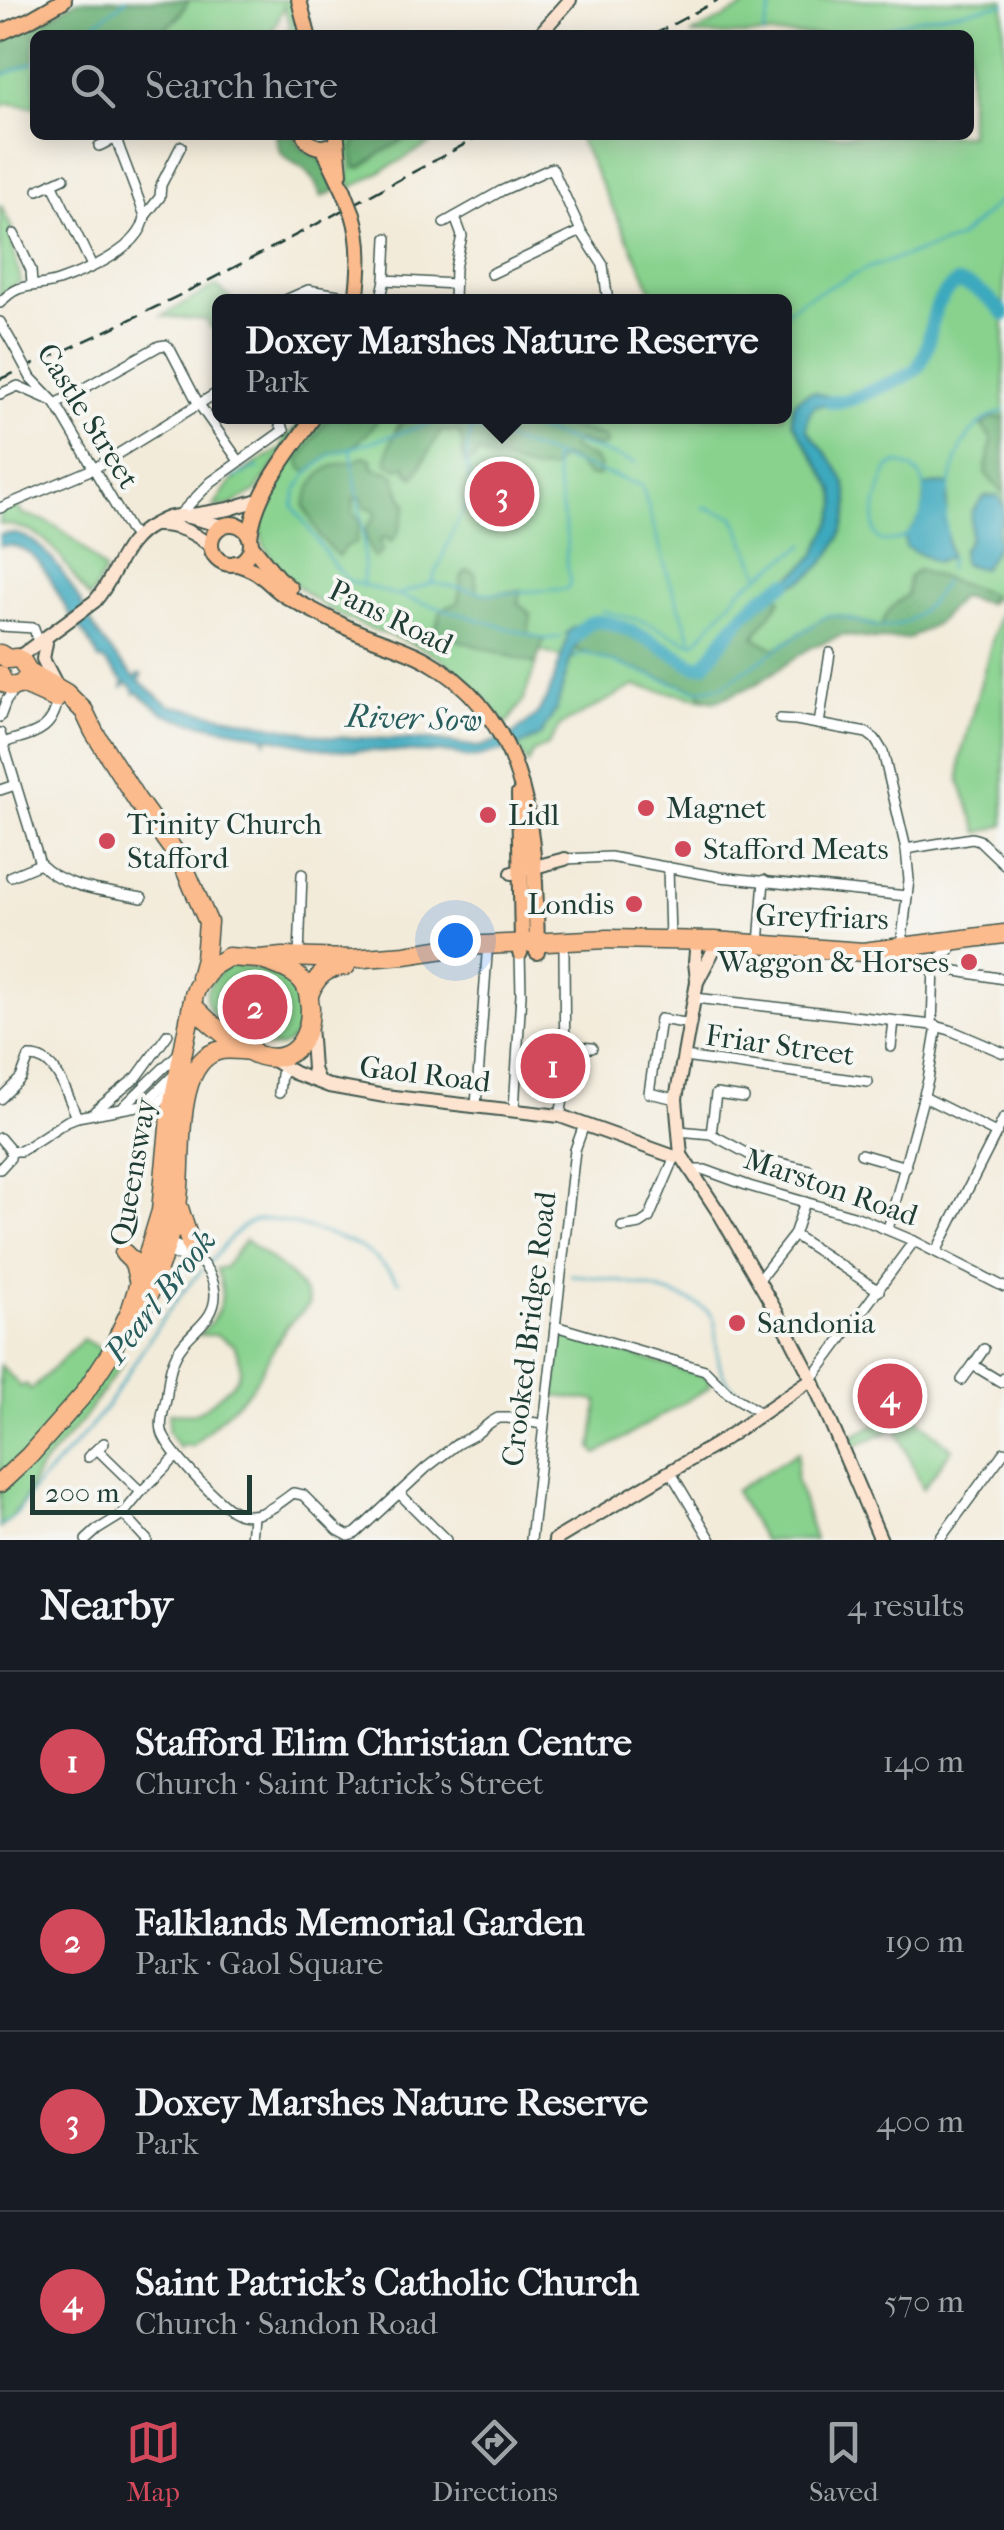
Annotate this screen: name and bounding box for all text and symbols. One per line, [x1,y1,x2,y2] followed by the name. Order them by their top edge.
[30,30,974,140] search box
[65,58,120,113] icon: search
[145,63,338,108] text: Search here
[212,294,792,424] popup
[245,318,759,363] text: Doxey Marshes Nature Reserve
[29,337,146,495] street label: Castle Street
[245,363,309,400] text: Park
[470,456,534,532] pin: 3
[323,572,459,663] street label: Pans Road
[343,698,483,739] water label: River Sow
[666,791,767,826] place label: Magnet
[635,797,657,819] marker: Magnet
[508,798,559,833] place label: Lidl
[477,804,499,826] marker: Lidl
[127,807,322,876] place label: Trinity Church Stafford
[96,830,118,852] marker: Trinity Church Stafford
[703,832,889,867] place label: Stafford Meats
[672,838,694,860] marker: Stafford Meats
[527,887,614,922] place label: Londis
[623,893,645,915] marker: Londis
[755,898,889,937] street label: Greyfriars
[430,915,481,966] your location
[717,945,949,980] place label: Waggon & Horses
[958,951,980,973] marker: Waggon & Horses
[222,970,288,1044] pin: 2
[703,1018,857,1073] street label: Friar Street
[520,1028,586,1104] pin: 1
[357,1049,493,1100] street label: Gaol Road
[103,1094,164,1249] street label: Queensway
[739,1141,923,1234] street label: Marston Road
[495,1189,564,1469] street label: Crooked Bridge Road
[96,1222,224,1372] water label: Pearl Brook
[757,1306,876,1341] place label: Sandonia
[726,1312,748,1334] marker: Sandonia
[858,1358,922,1434] pin: 4
[30,1470,252,1514] scale bar
[45,1476,120,1509] text: 200 m
[40,1581,172,1630] text: Nearby
[847,1587,964,1624] text: 4 results
[135,1720,632,1765] text: Stafford Elim Christian Centre
[67,1743,78,1780] text: 1
[883,1743,964,1780] text: 140 m
[135,1765,544,1802] text: Church · Saint Patrick's Street
[135,1900,585,1945] text: Falklands Memorial Garden
[64,1923,81,1960] text: 2
[885,1923,964,1960] text: 190 m
[135,1945,383,1982] text: Park · Gaol Square
[135,2080,648,2125] text: Doxey Marshes Nature Reserve
[66,2103,79,2140] text: 3
[876,2103,964,2140] text: 400 m
[135,2125,199,2162] text: Park
[135,2260,639,2305] text: Saint Patrick's Catholic Church
[63,2283,82,2320] text: 4
[884,2283,964,2320] text: 570 m
[135,2305,438,2342] text: Church · Sandon Road
[126,2415,181,2508] tab: Map
[432,2415,558,2508] tab: Directions
[809,2415,878,2508] tab: Saved

